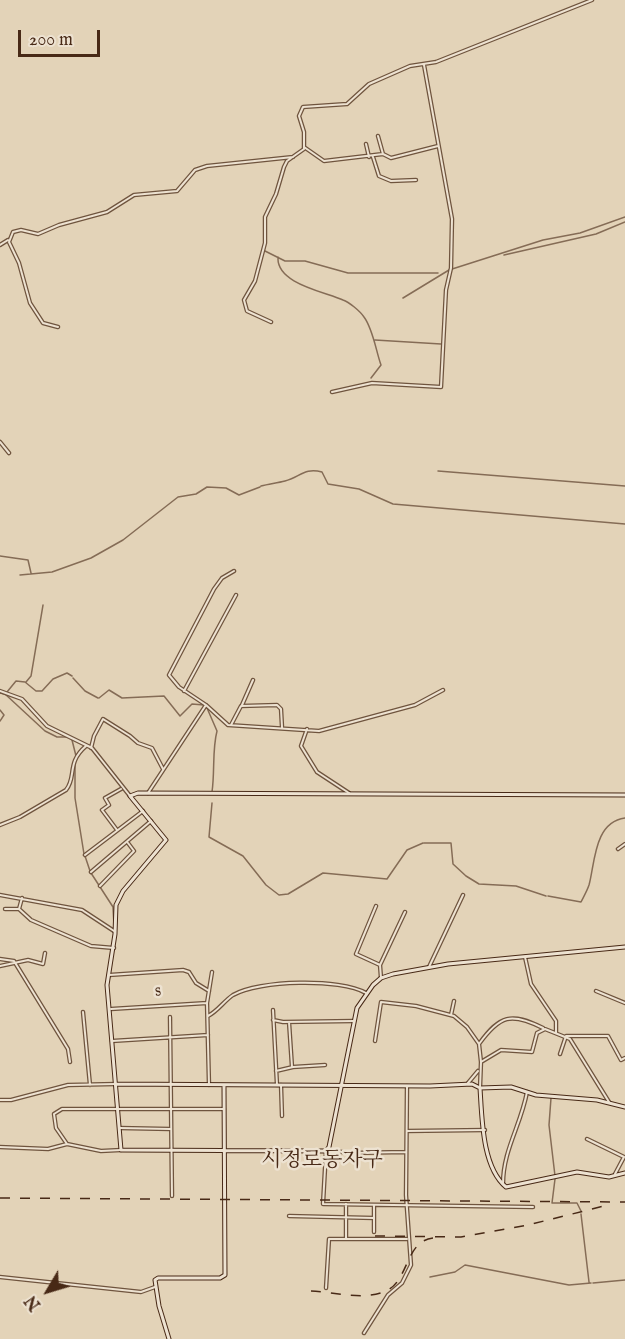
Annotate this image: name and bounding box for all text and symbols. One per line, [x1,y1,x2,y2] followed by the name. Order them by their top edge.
[21,18,104,56] scale bar
[29,29,73,52] text: 200 m
[154,981,162,1003] street label: s
[261,1149,383,1175] district label: 시정로동자구
[18,1261,78,1321] north arrow
[22,1290,46,1314] text: N

